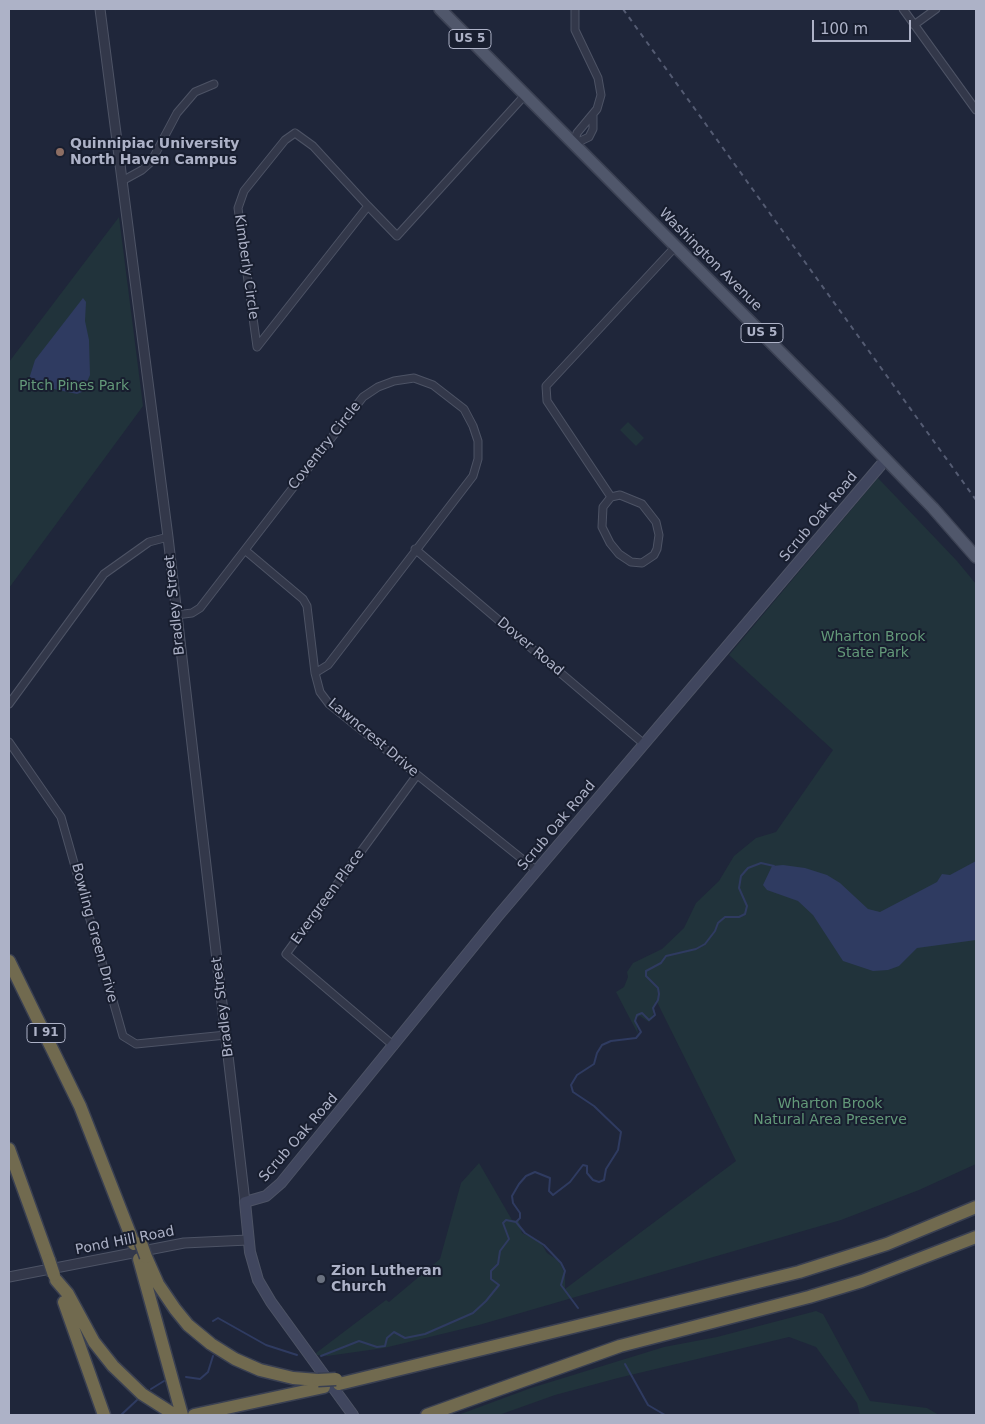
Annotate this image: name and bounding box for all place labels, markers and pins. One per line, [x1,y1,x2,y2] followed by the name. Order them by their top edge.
[70,136,239,168] place label: Quinnipiac University North Haven Campus
[54,146,66,158] marker: Quinnipiac University North Haven Campus
[331,1263,442,1295] place label: Zion Lutheran Church
[315,1273,327,1285] marker: Zion Lutheran Church

